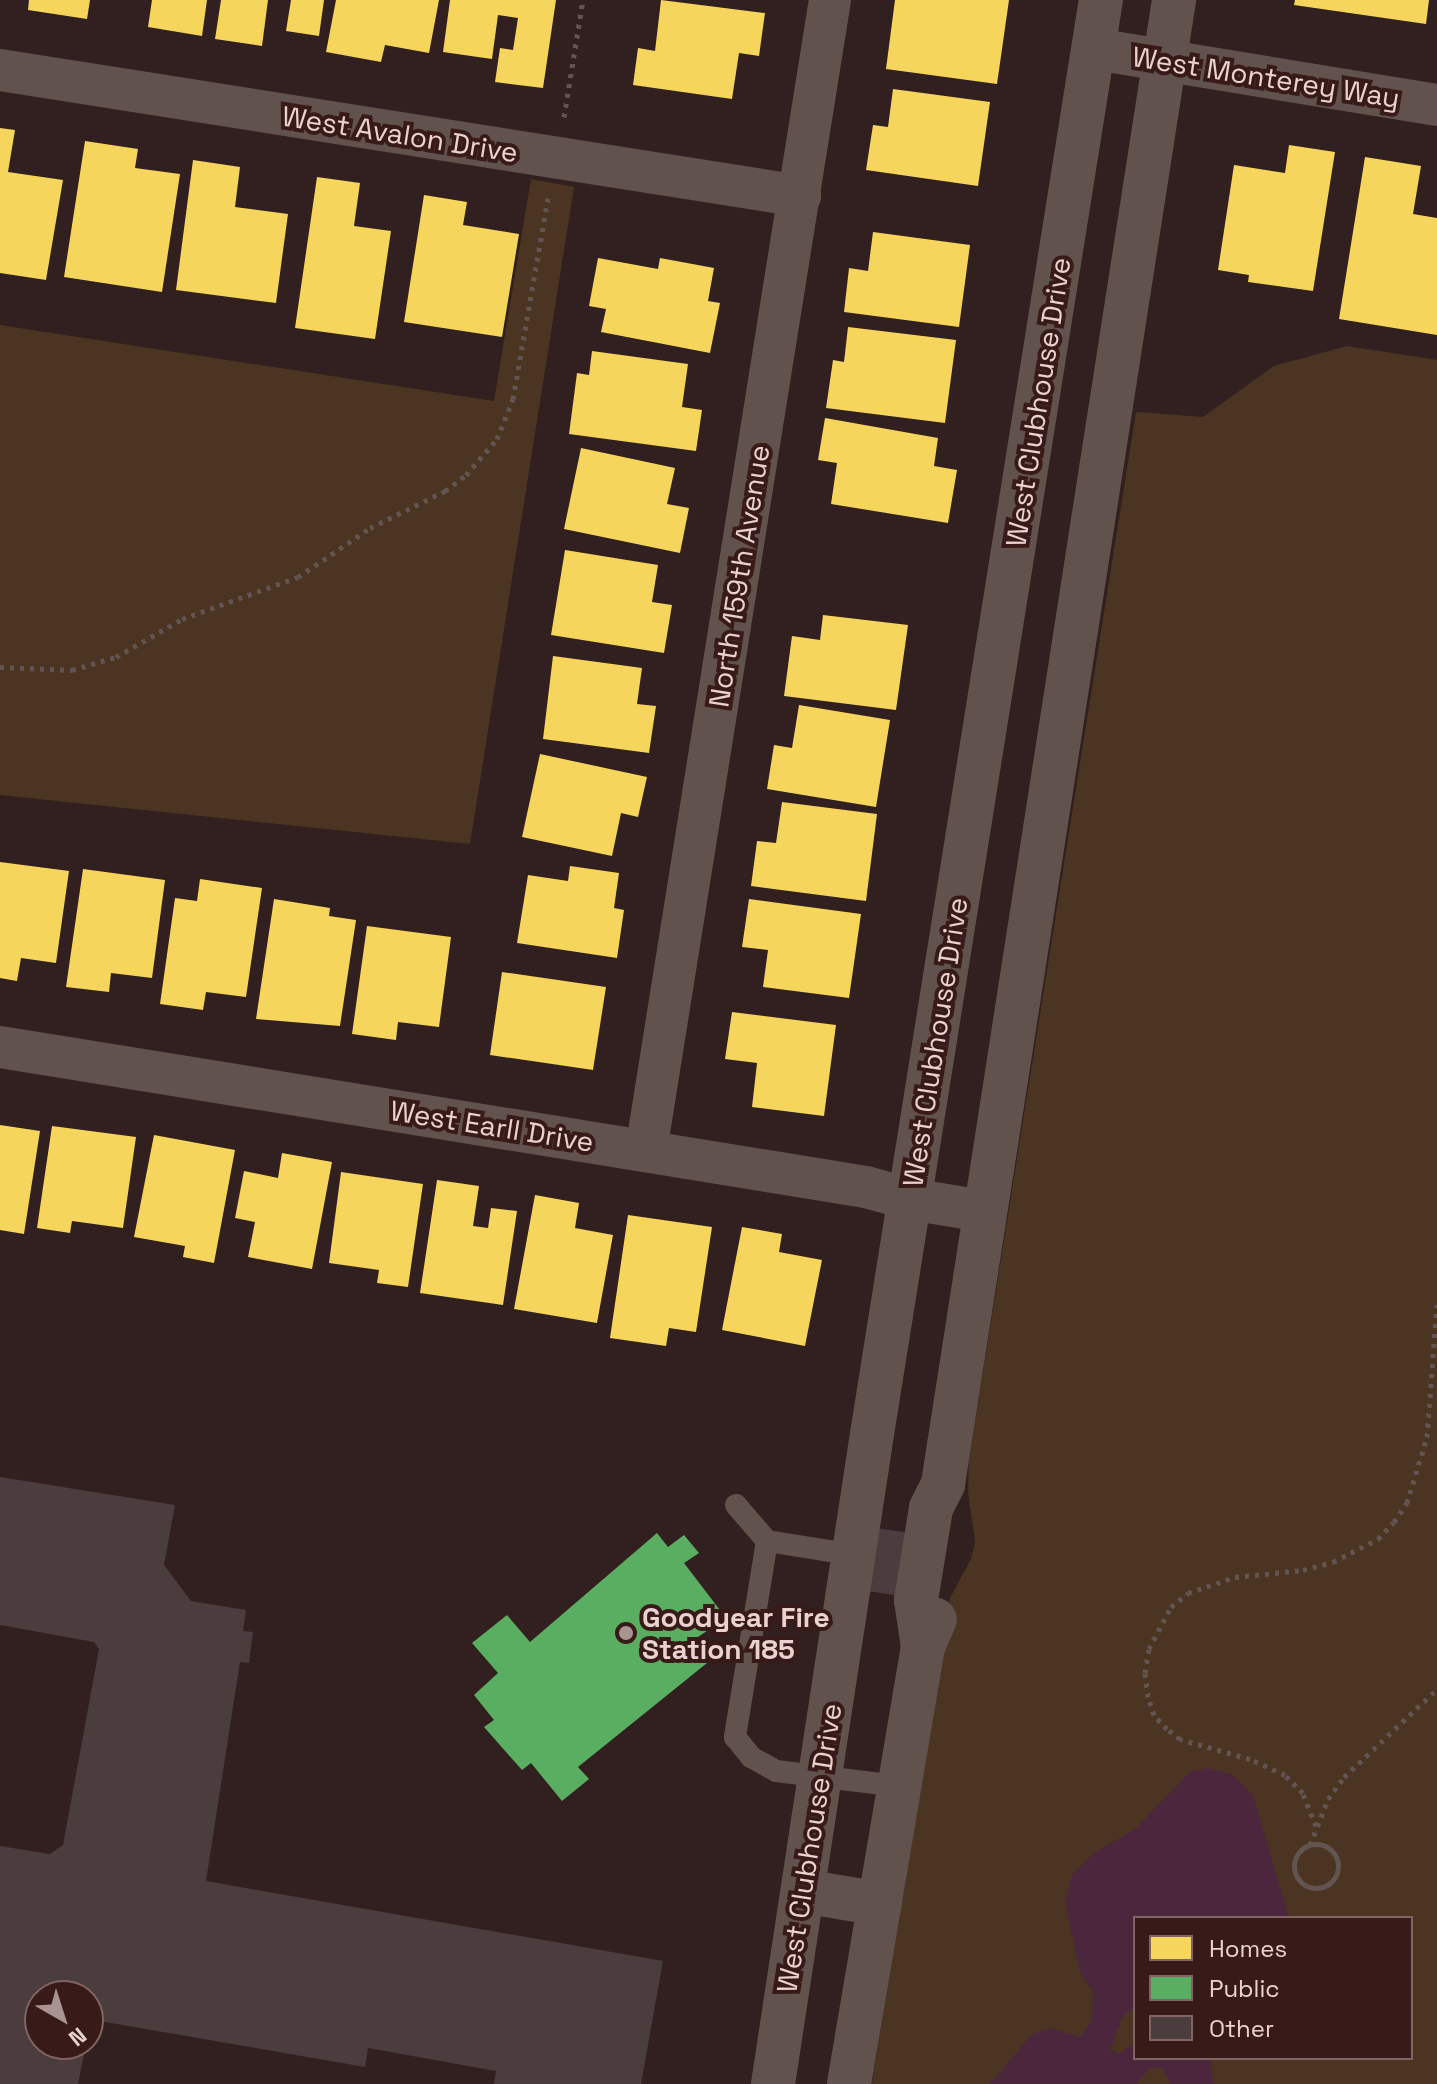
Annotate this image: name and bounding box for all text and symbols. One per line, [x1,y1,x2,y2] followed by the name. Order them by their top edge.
[1130,39,1402,115] street label: West Monterey Way
[279,99,521,169] street label: West Avalon Drive
[999,255,1077,549] street label: West Clubhouse Drive
[702,442,776,710] street label: North 159th Avenue
[896,895,974,1189] street label: West Clubhouse Drive
[388,1093,596,1159] street label: West Earll Drive
[642,1600,830,1666] place label: Goodyear Fire Station 185
[617,1624,635,1642] marker: Goodyear Fire Station 185
[770,1701,848,1995] street label: West Clubhouse Drive
[1133,1916,1413,2060] legend
[1209,1933,1287,1964] text: Homes
[1209,1973,1280,2004] text: Public
[24,1980,104,2060] north arrow
[1209,2013,1274,2044] text: Other
[63,2022,92,2053] text: N

